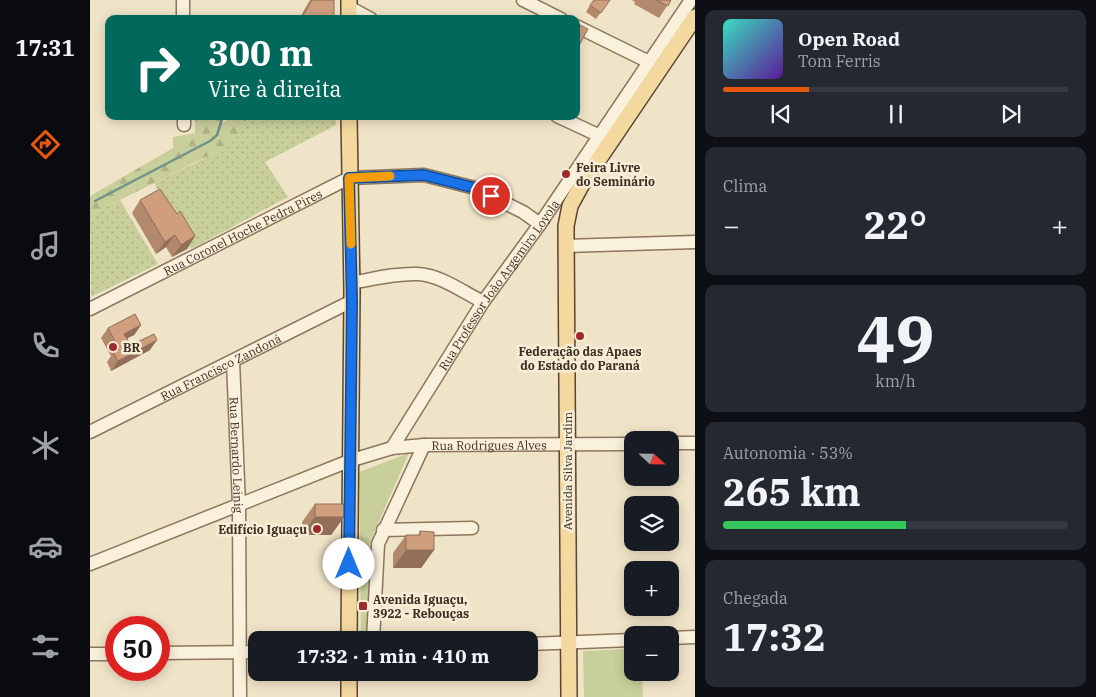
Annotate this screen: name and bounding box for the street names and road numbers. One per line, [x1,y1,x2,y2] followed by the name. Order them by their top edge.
[161,185,325,278] street label: Rua Coronel Hoche Pedra Pires
[435,196,562,373] street label: Rua Professor João Argemiro Loyola
[158,330,284,403] street label: Rua Francisco Zandoná
[227,396,247,514] street label: Rua Bernardo Leinig
[560,411,575,530] street label: Avenida Silva Jardim
[431,437,547,452] street label: Rua Rodrigues Alves

